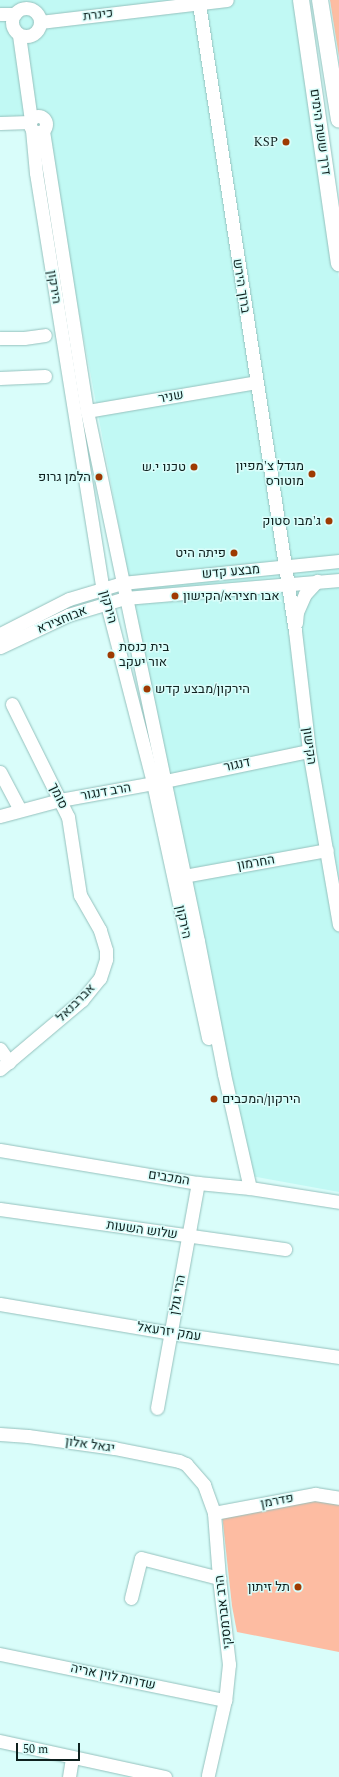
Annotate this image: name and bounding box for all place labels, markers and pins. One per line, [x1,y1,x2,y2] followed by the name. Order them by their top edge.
[254,134,278,150] place label: KSP
[281,137,291,147] marker: KSP
[142,459,186,475] place label: טכנו י.ש
[236,459,304,490] place label: מגדל צ'מפיון מוטורס
[189,462,199,472] marker: טכנו י.ש
[38,469,91,485] place label: הלמן גרופ
[307,469,317,479] marker: מגדל צ'מפיון מוטורס
[94,472,104,482] marker: הלמן גרופ
[262,513,321,529] place label: ג'מבו סטוק
[324,516,334,526] marker: ג'מבו סטוק
[175,545,226,561] place label: פיתה היט
[229,548,239,558] marker: פיתה היט
[183,588,280,604] place label: אבו חצירא/הקישון
[170,591,180,601] marker: אבו חצירא/הקישון
[119,640,169,671] place label: בית כנסת אור יעקב
[106,650,116,660] marker: בית כנסת אור יעקב
[155,681,250,697] place label: הירקון/מבצע קדש
[142,684,152,694] marker: הירקון/מבצע קדש
[222,1091,301,1107] place label: הירקון/המכבים
[209,1094,219,1104] marker: הירקון/המכבים
[248,1579,290,1595] place label: תל זיתון
[293,1582,303,1592] marker: תל זיתון

